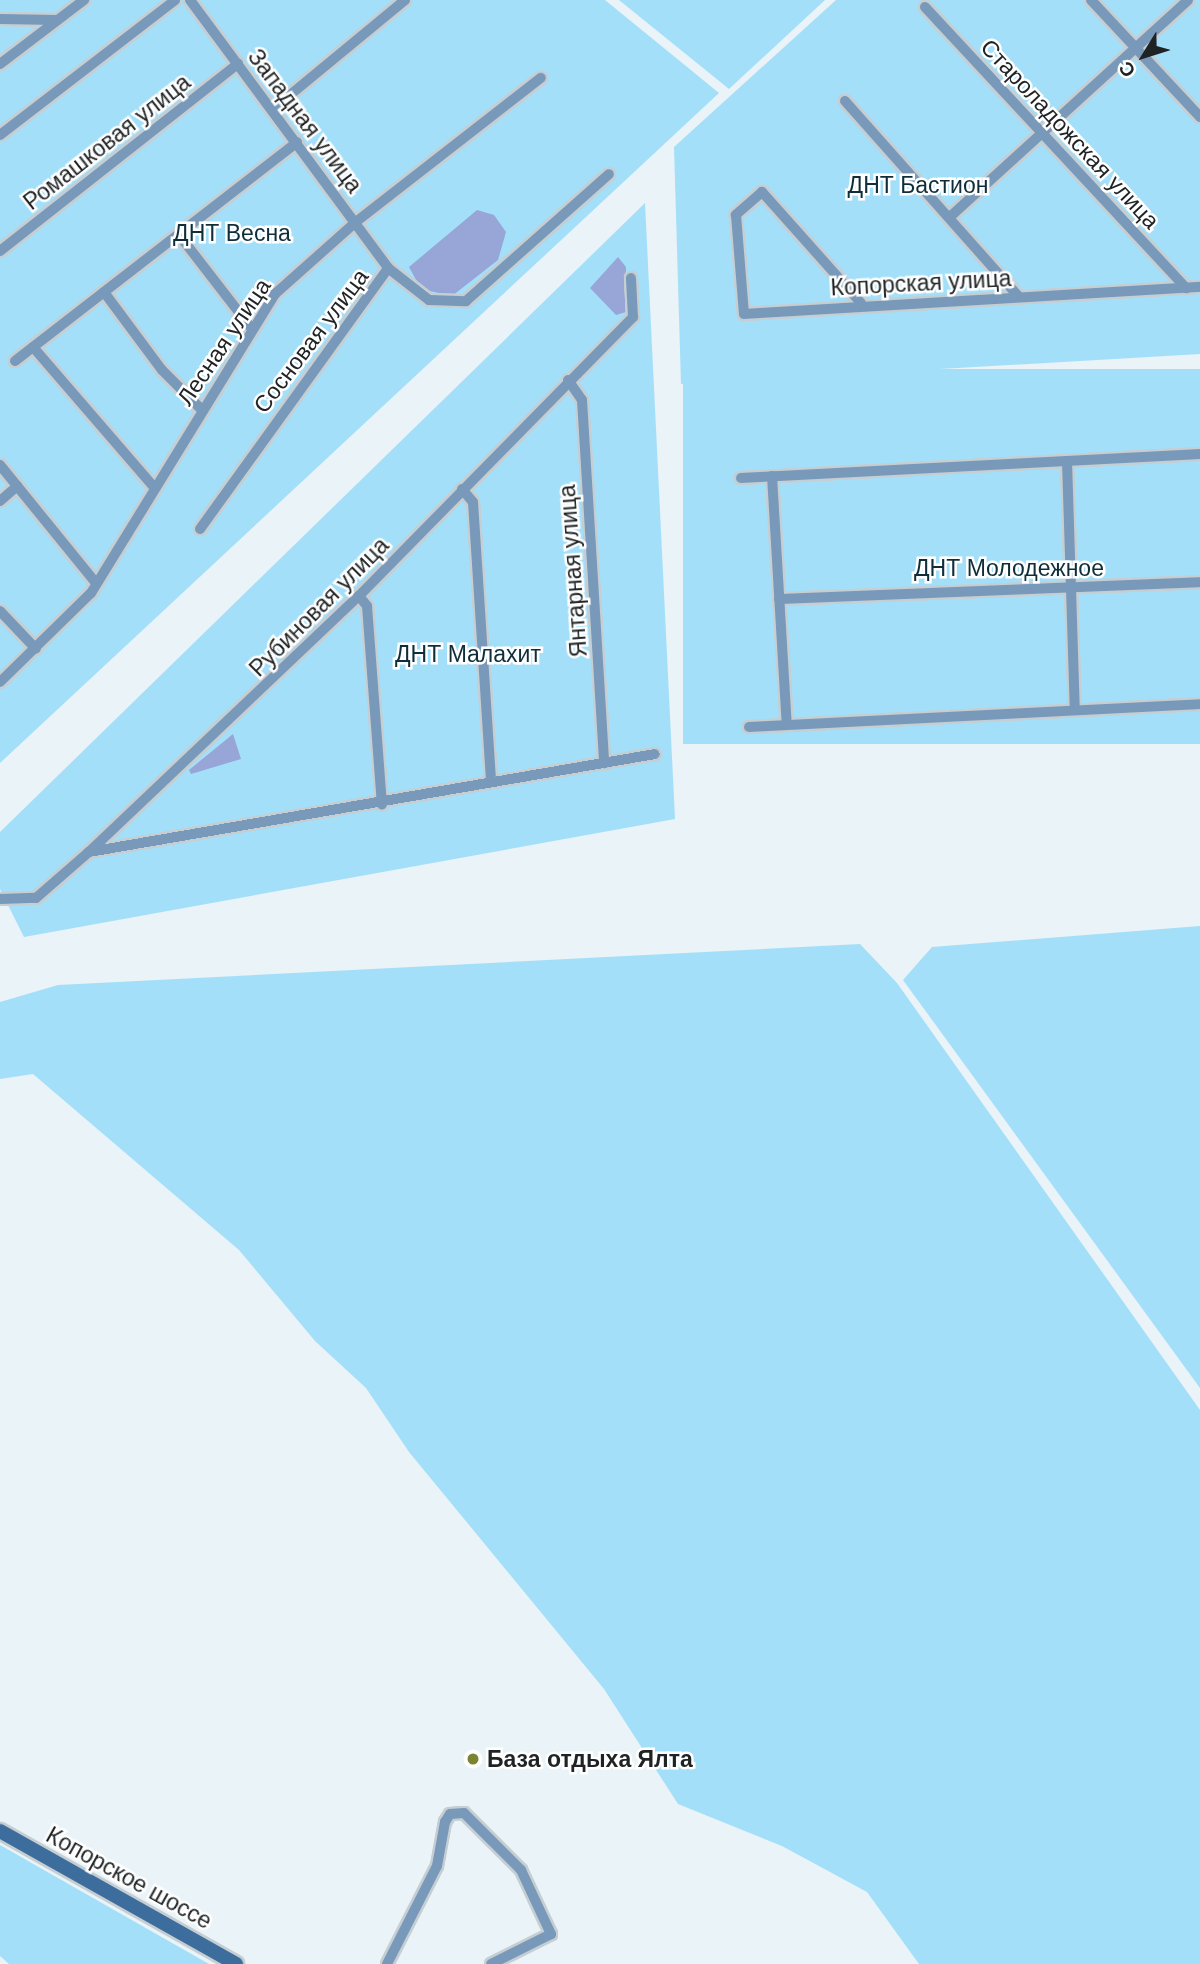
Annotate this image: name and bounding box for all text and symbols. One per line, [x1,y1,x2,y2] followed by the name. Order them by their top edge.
[1109,21,1179,91] north arrow
[975,33,1165,235] street label: Староладожская улица
[242,44,368,198] street label: Западная улица
[18,68,196,216] street label: Ромашковая улица
[848,171,988,199] park label: ДНТ Бастион
[173,219,291,247] park label: ДНТ Весна
[248,264,374,418] street label: Сосновая улица
[830,264,1012,302] street label: Копорская улица
[171,273,277,411] street label: Лесная улица
[553,484,593,658] street label: Янтарная улица
[244,532,394,682] street label: Рубиновая улица
[914,554,1104,582] park label: ДНТ Молодежное
[395,640,541,668] park label: ДНТ Малахит
[487,1745,693,1773] place label: База отдыха Ялта
[465,1751,481,1767] marker: База отдыха Ялта
[41,1821,217,1935] street label: Копорское шоссе

